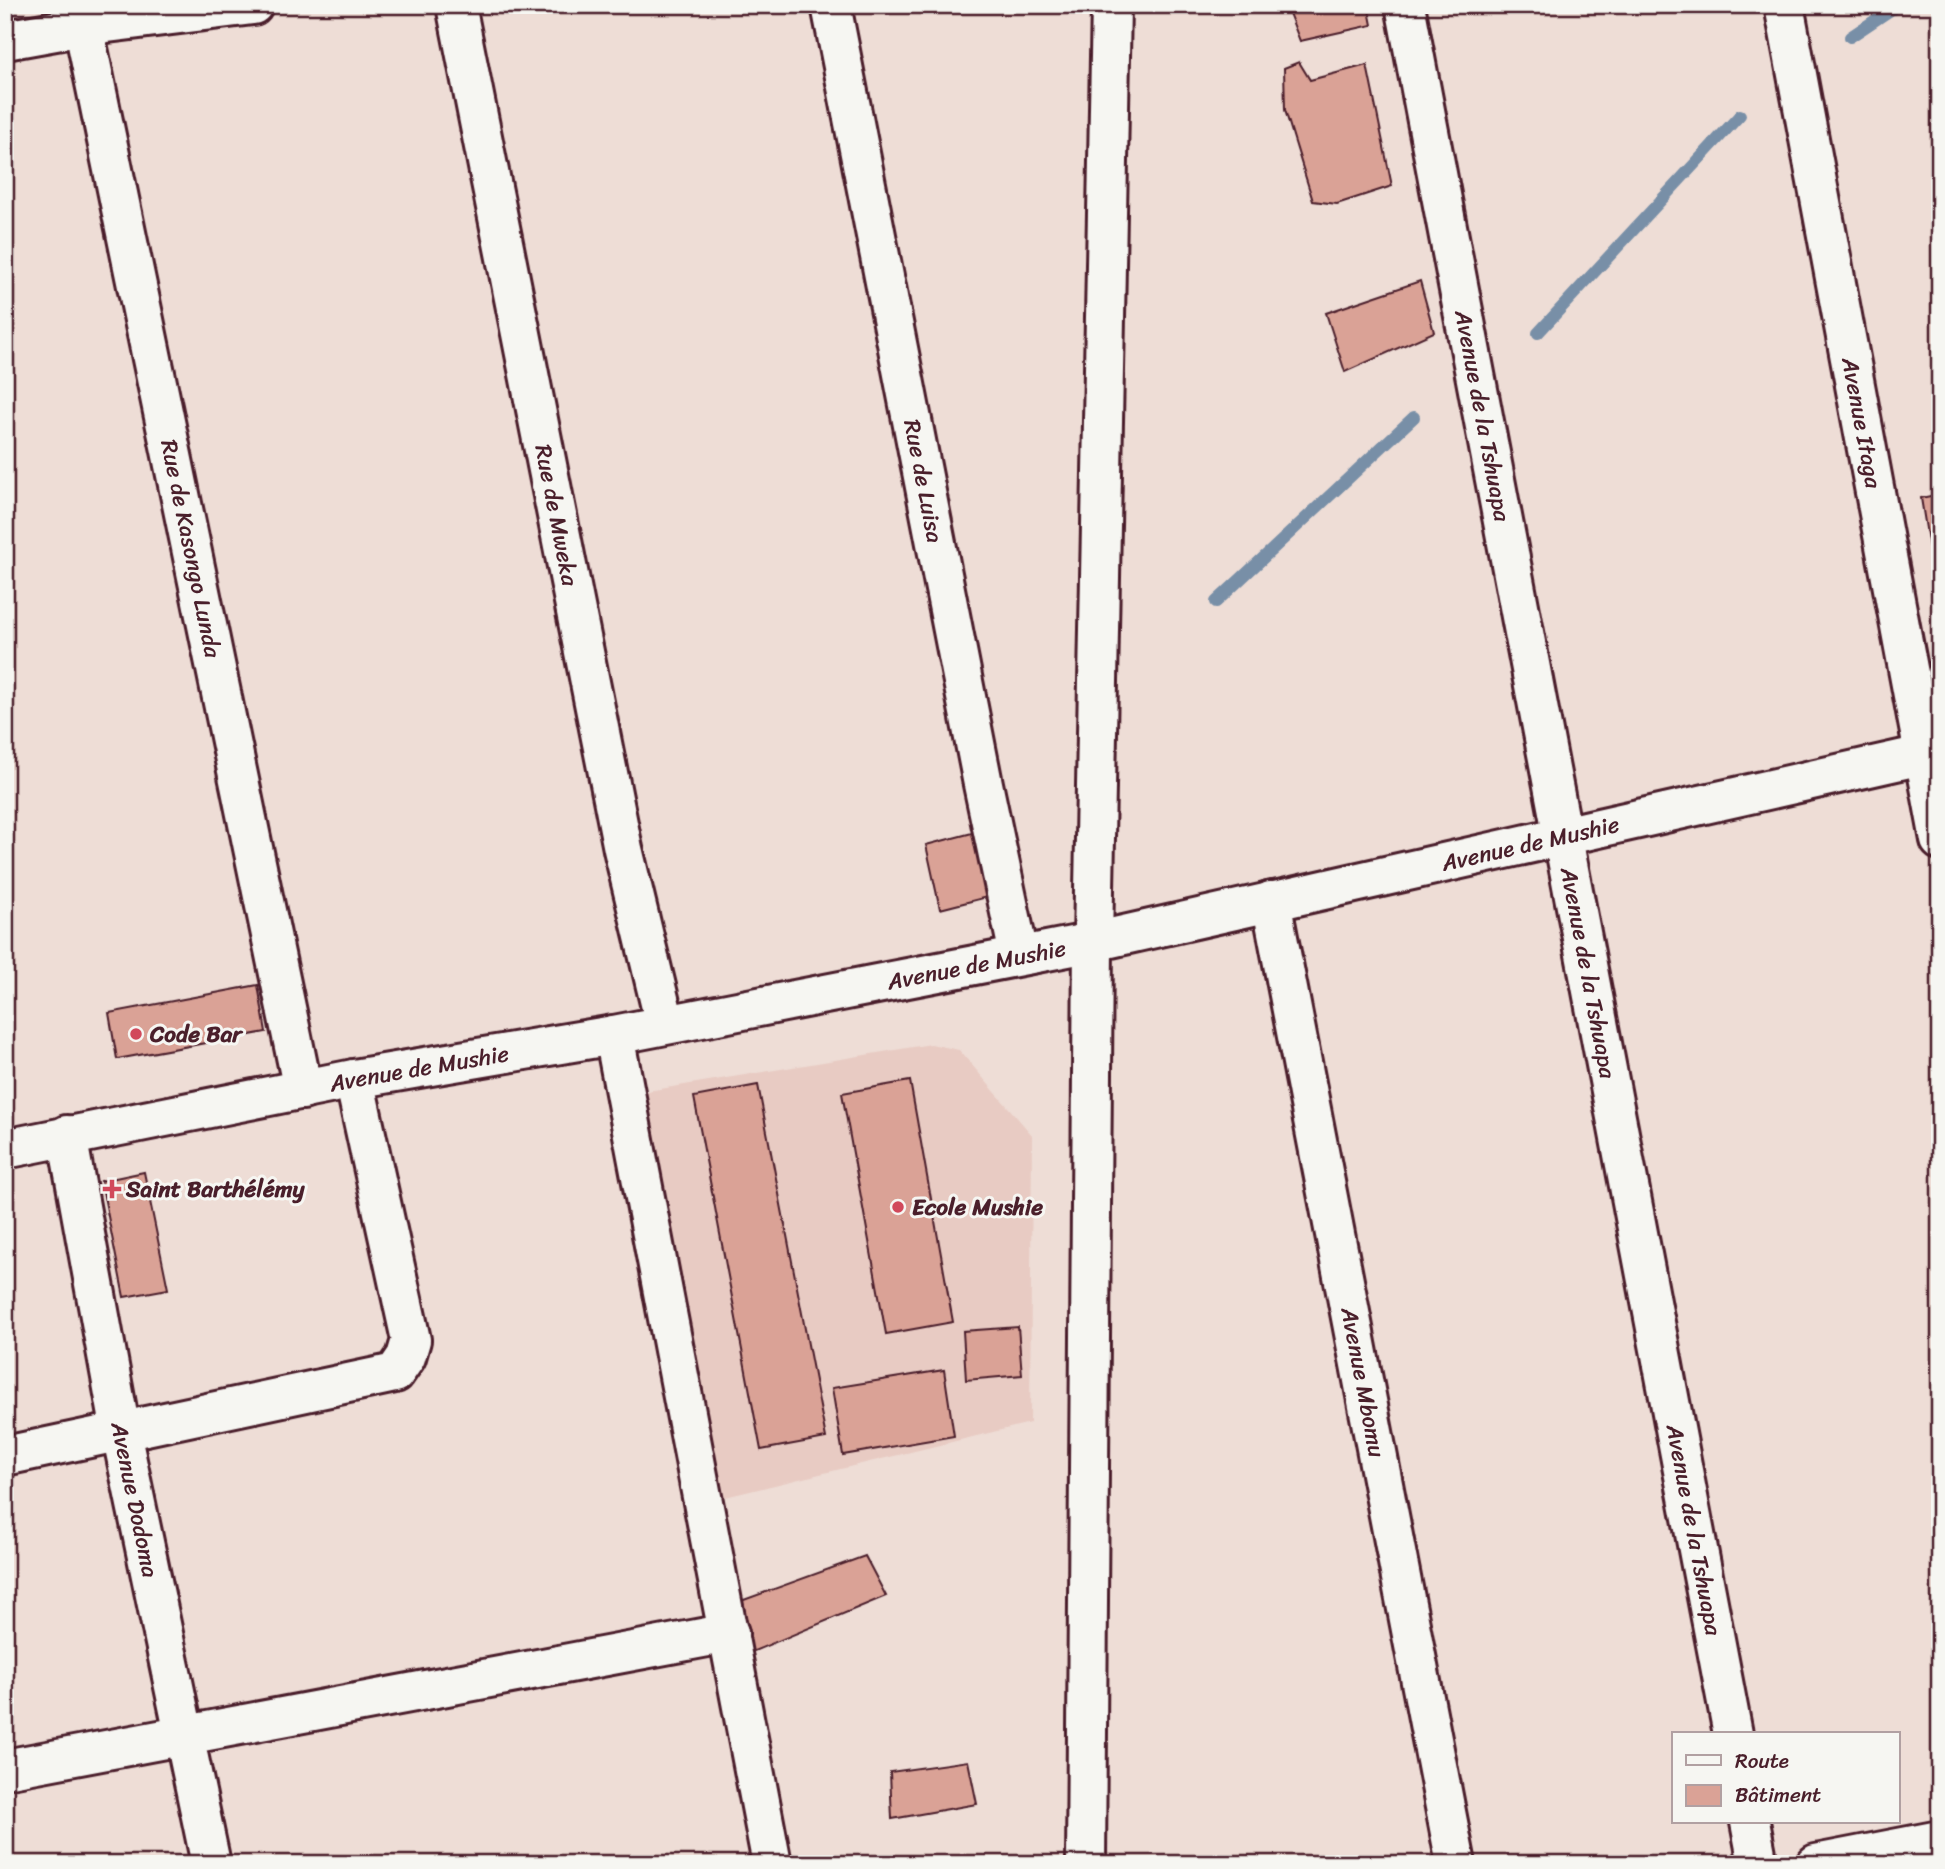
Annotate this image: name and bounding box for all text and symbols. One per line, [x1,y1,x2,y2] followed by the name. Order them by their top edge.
[1442,306,1523,525] street label: Avenue de la Tshuapa
[1829,353,1894,492] street label: Avenue Itaga
[891,416,956,547] street label: Rue de Luisa
[148,436,233,662] street label: Rue de Kasongo Lunda
[522,441,591,590] street label: Rue de Mweka
[1437,804,1624,884] street label: Avenue de Mushie
[1548,863,1628,1082] street label: Avenue de la Tshuapa
[883,928,1070,1003] street label: Avenue de Mushie
[149,1014,244,1055] place label: Code Bar
[128,1026,144,1042] marker: Code Bar
[325,1033,512,1105] street label: Avenue de Mushie
[125,1169,305,1210] place label: Saint Barthélémy
[104,1181,120,1197] marker: Saint Barthélémy
[912,1187,1043,1228] place label: Ecole Mushie
[890,1199,906,1215] marker: Ecole Mushie
[1328,1303,1398,1462] street label: Avenue Mbomu
[98,1418,171,1582] street label: Avenue Dodoma
[1653,1420,1734,1639] street label: Avenue de la Tshuapa
[1672,1732,1899,1824] legend
[1735,1742,1789,1780] text: Route
[1735,1776,1821,1814] text: Bâtiment

